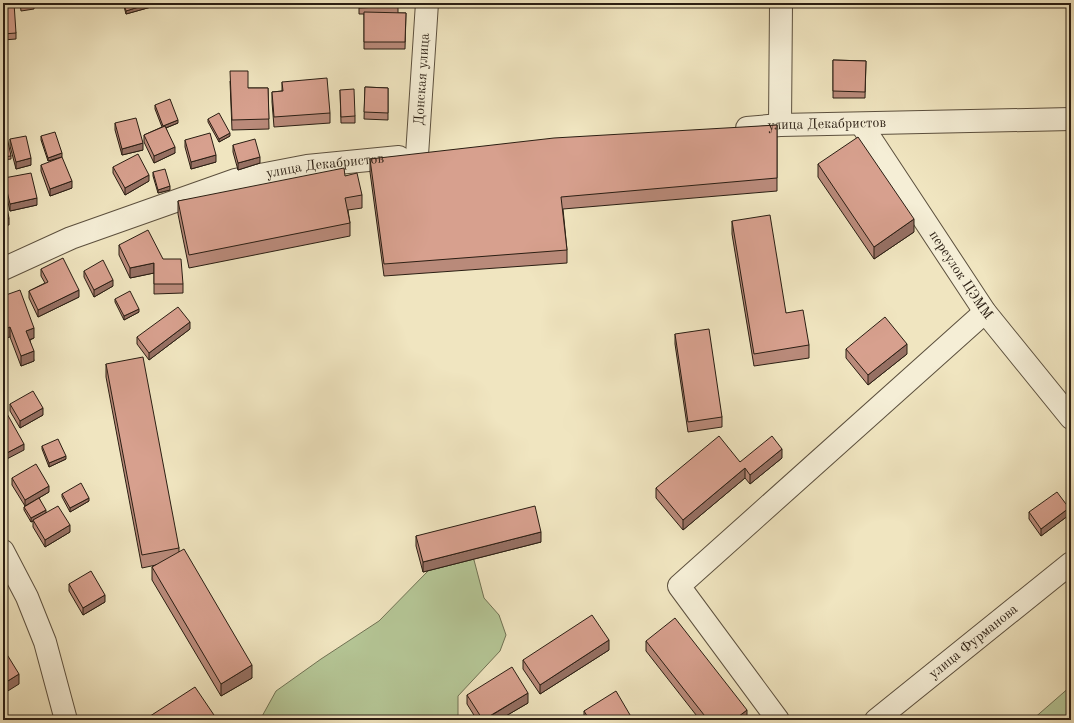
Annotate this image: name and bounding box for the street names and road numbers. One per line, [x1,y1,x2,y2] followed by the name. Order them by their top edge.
[412,33,432,126] street label: Донская улица
[767,116,887,133] street label: улица Декабристов
[265,151,385,181] street label: улица Декабристов
[926,228,995,322] street label: переулок ЦЭММ
[926,602,1020,681] street label: улица Фурманова

